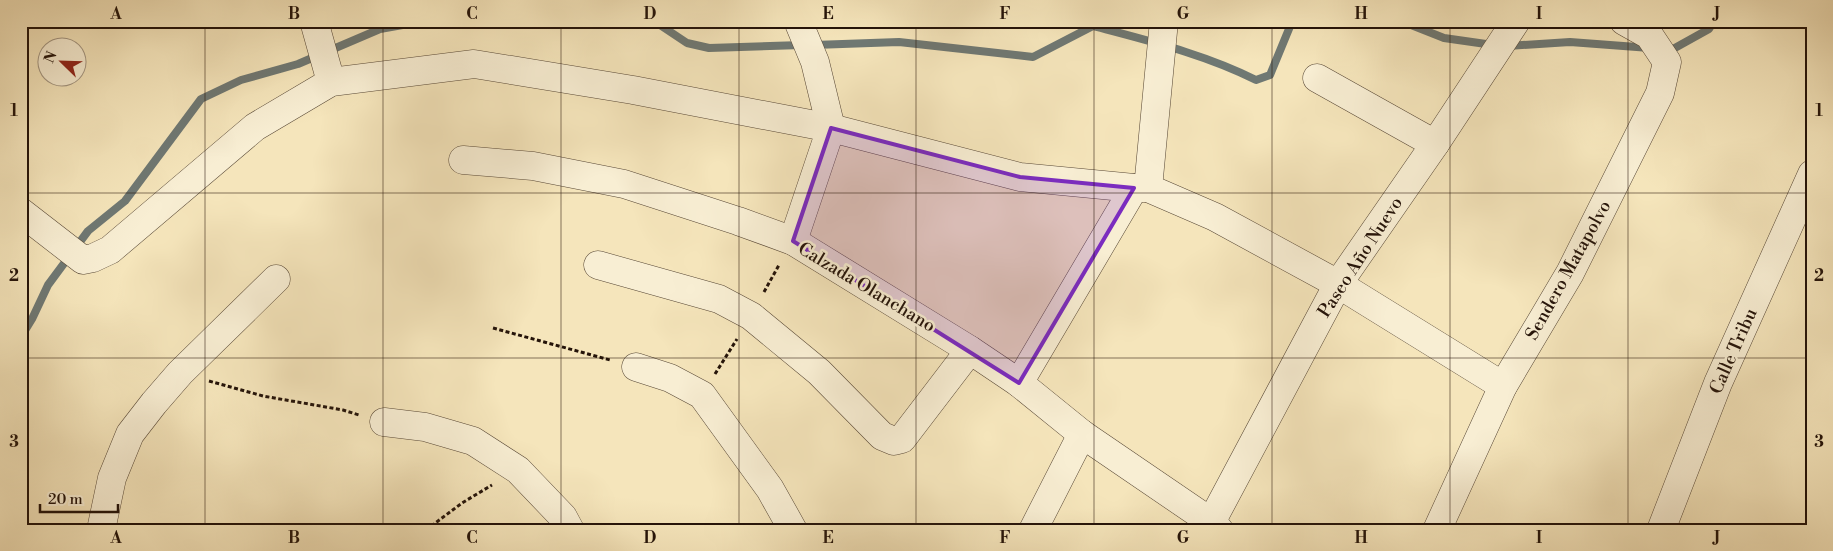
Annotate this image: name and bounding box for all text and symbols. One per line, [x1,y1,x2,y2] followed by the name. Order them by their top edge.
[109,4,122,24] text: A
[288,4,300,24] text: B
[466,4,478,24] text: C
[644,4,657,24] text: D
[822,4,834,24] text: E
[999,4,1011,24] text: F
[1177,4,1190,24] text: G
[1354,4,1368,24] text: H
[1536,4,1542,24] text: I
[1712,4,1720,24] text: J
[38,38,88,88] north arrow
[41,49,61,66] text: N
[10,101,18,121] text: 1
[1815,101,1823,121] text: 1
[1313,193,1408,322] street label: Paseo Año Nuevo
[1520,196,1616,344] street label: Sendero Matapolvo
[794,237,940,338] street label: Calzada Olanchano
[9,266,19,286] text: 2
[1814,266,1824,286] text: 2
[1704,304,1763,398] street label: Calle Tribu
[9,432,19,452] text: 3
[1814,432,1824,452] text: 3
[40,481,118,513] scale bar
[48,490,83,509] text: 20 m
[109,528,122,548] text: A
[288,528,300,548] text: B
[466,528,478,548] text: C
[644,528,657,548] text: D
[822,528,834,548] text: E
[999,528,1011,548] text: F
[1177,528,1190,548] text: G
[1354,528,1368,548] text: H
[1536,528,1542,548] text: I
[1712,528,1720,548] text: J

